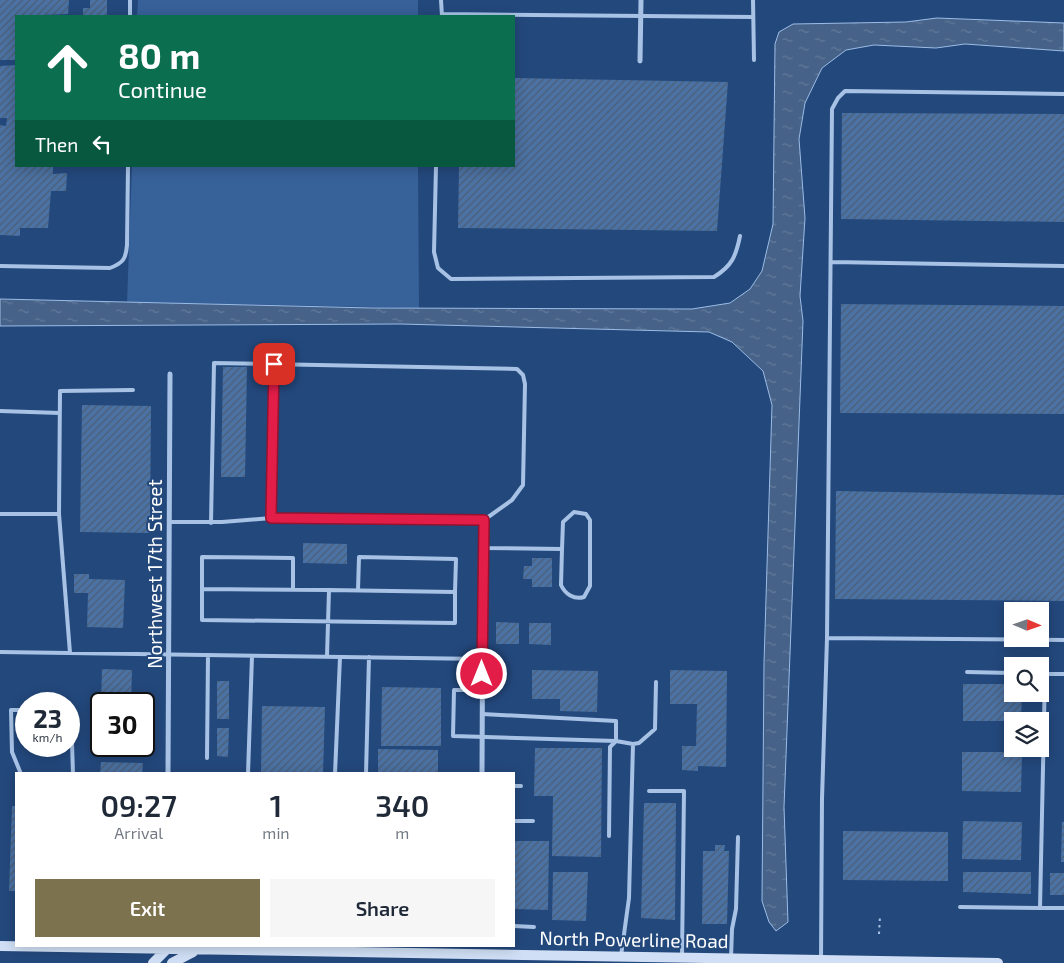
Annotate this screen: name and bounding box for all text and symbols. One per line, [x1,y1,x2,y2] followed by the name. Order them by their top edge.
[118,34,200,76] text: 80 m
[35,35,100,100] icon: ahead
[118,76,207,102] text: Continue
[88,130,116,158] icon: left
[35,133,78,156] text: Then
[253,343,295,385] pin
[260,350,288,378] icon: arrive
[143,479,166,669] street label: Northwest 17th Street
[1004,602,1049,648] north arrow
[1004,602,1049,757] map controls
[455,647,507,699] position arrow
[1004,657,1049,702] button: search
[90,692,155,757] speed limit sign: 30
[33,703,62,733] text: 23
[1004,712,1049,757] button: layers
[33,730,62,744] text: km/h
[101,787,177,823] text: 09:27
[270,787,282,823] text: 1
[375,787,429,823] text: 340
[114,823,163,842] text: Arrival
[262,823,290,842] text: min
[395,823,409,842] text: m
[35,879,260,937] button: Exit
[270,879,495,937] button: Share
[539,926,729,952] street label: North Powerline Road

